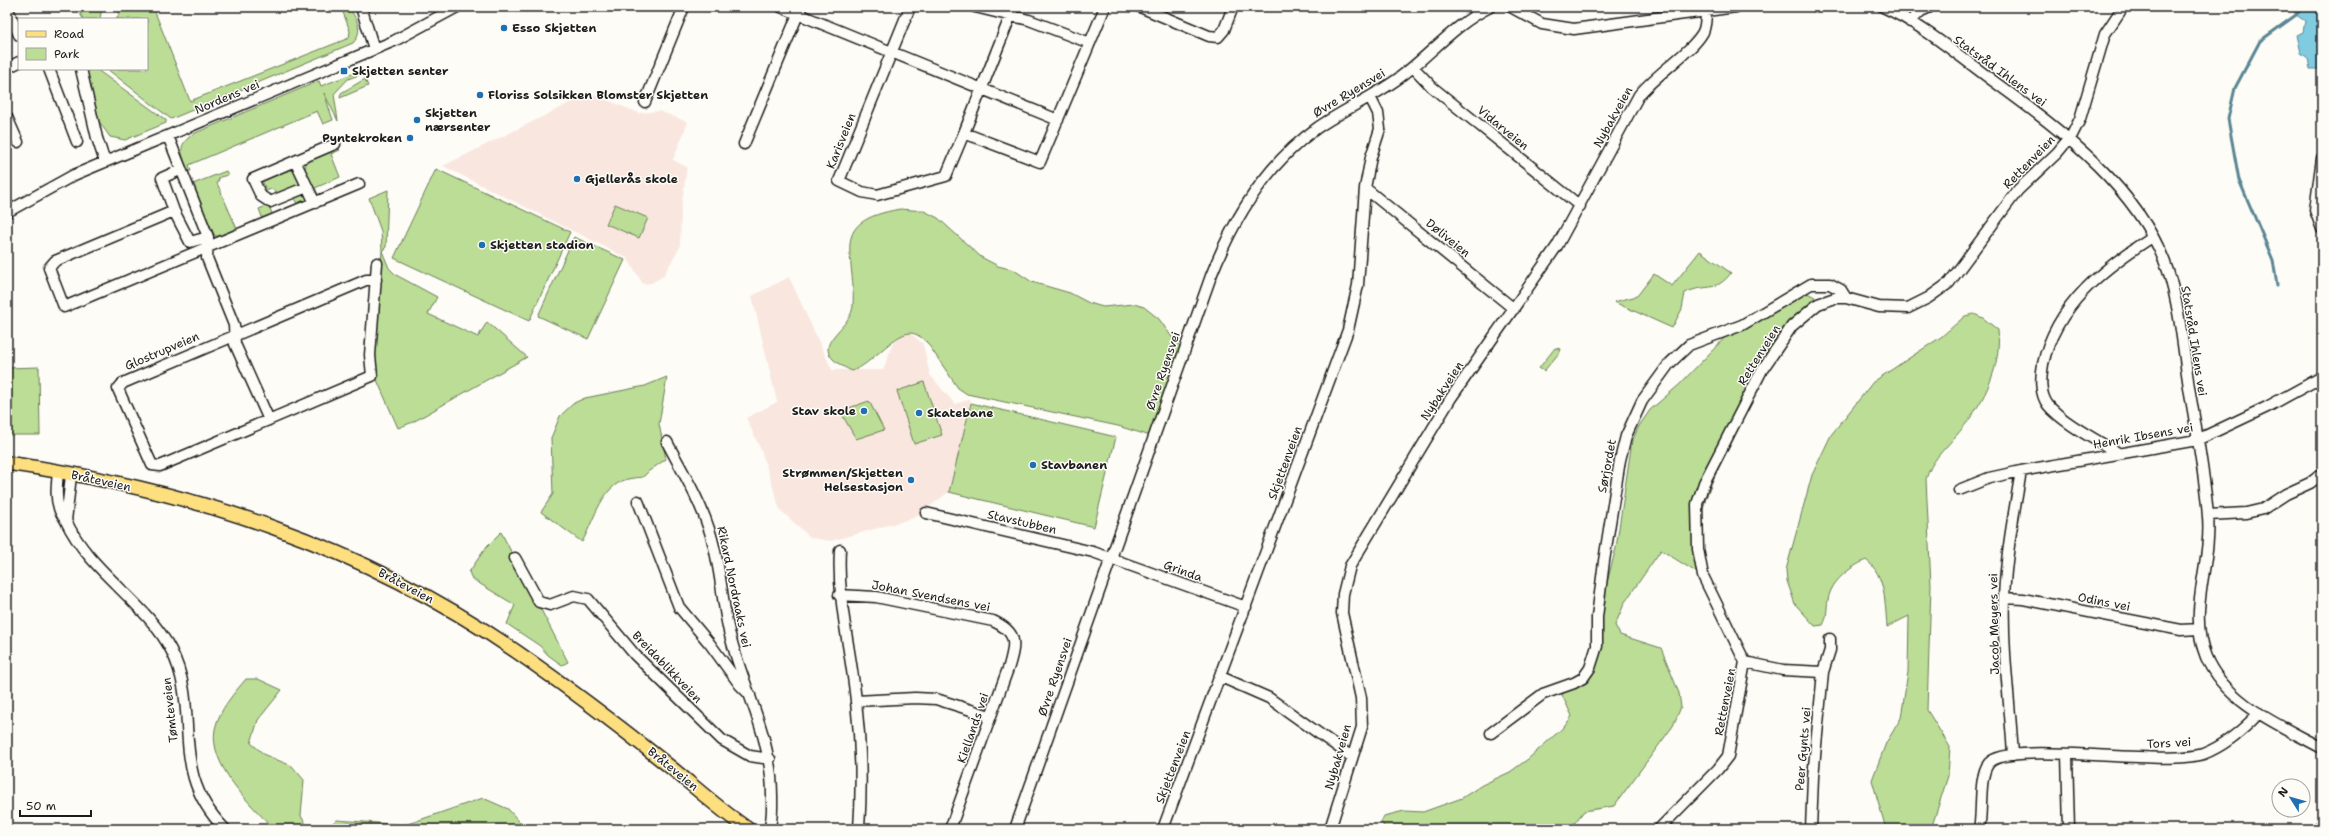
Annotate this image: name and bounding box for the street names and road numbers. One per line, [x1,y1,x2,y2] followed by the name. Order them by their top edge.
[1950,32,2050,110] street label: Statsråd Ihlens vei
[1310,65,1388,121] street label: Øvre Ryensvei
[192,76,262,118] street label: Nordens vei
[1590,84,1636,150] street label: Nybakveien
[1474,102,1532,154] street label: Vidarveien
[823,111,859,171] street label: Karisveien
[1999,132,2059,192] street label: Rettenveien
[1423,215,1473,261] street label: Døliveien
[2177,285,2211,397] street label: Statsråd Ihlens vei
[1734,322,1784,388] street label: Rettenveien
[122,328,202,374] street label: Glostrupveien
[1142,330,1184,412] street label: Øvre Ryensvei
[1417,358,1467,424] street label: Nybakveien
[2092,419,2194,453] street label: Henrik Ibsens vei
[1264,424,1306,502] street label: Skjettenveien
[1594,438,1620,494] street label: Sørjordet
[70,467,132,495] street label: Bråteveien
[986,506,1058,538] street label: Stavstubben
[713,525,755,649] street label: Rikard Nordraaks vei
[1161,557,1205,586] street label: Grinda
[375,565,437,607] street label: Bråteveien
[1985,573,2003,675] street label: Jacob Meyers vei
[870,577,992,615] street label: Johan Svendsens vei
[2076,589,2132,615] street label: Odins vei
[629,628,705,706] street label: Breidablikkveien
[1034,636,1076,718] street label: Øvre Ryensvei
[1711,667,1739,737] street label: Rettenveien
[159,677,181,743] street label: Tømteveien
[953,691,993,765] street label: Kiellands vei
[1791,706,1815,792] street label: Peer Gynts vei
[1321,722,1355,792] street label: Nybakveien
[1152,728,1194,806] street label: Skjettenveien
[2146,734,2192,752] street label: Tors vei
[644,744,702,794] street label: Bråteveien

